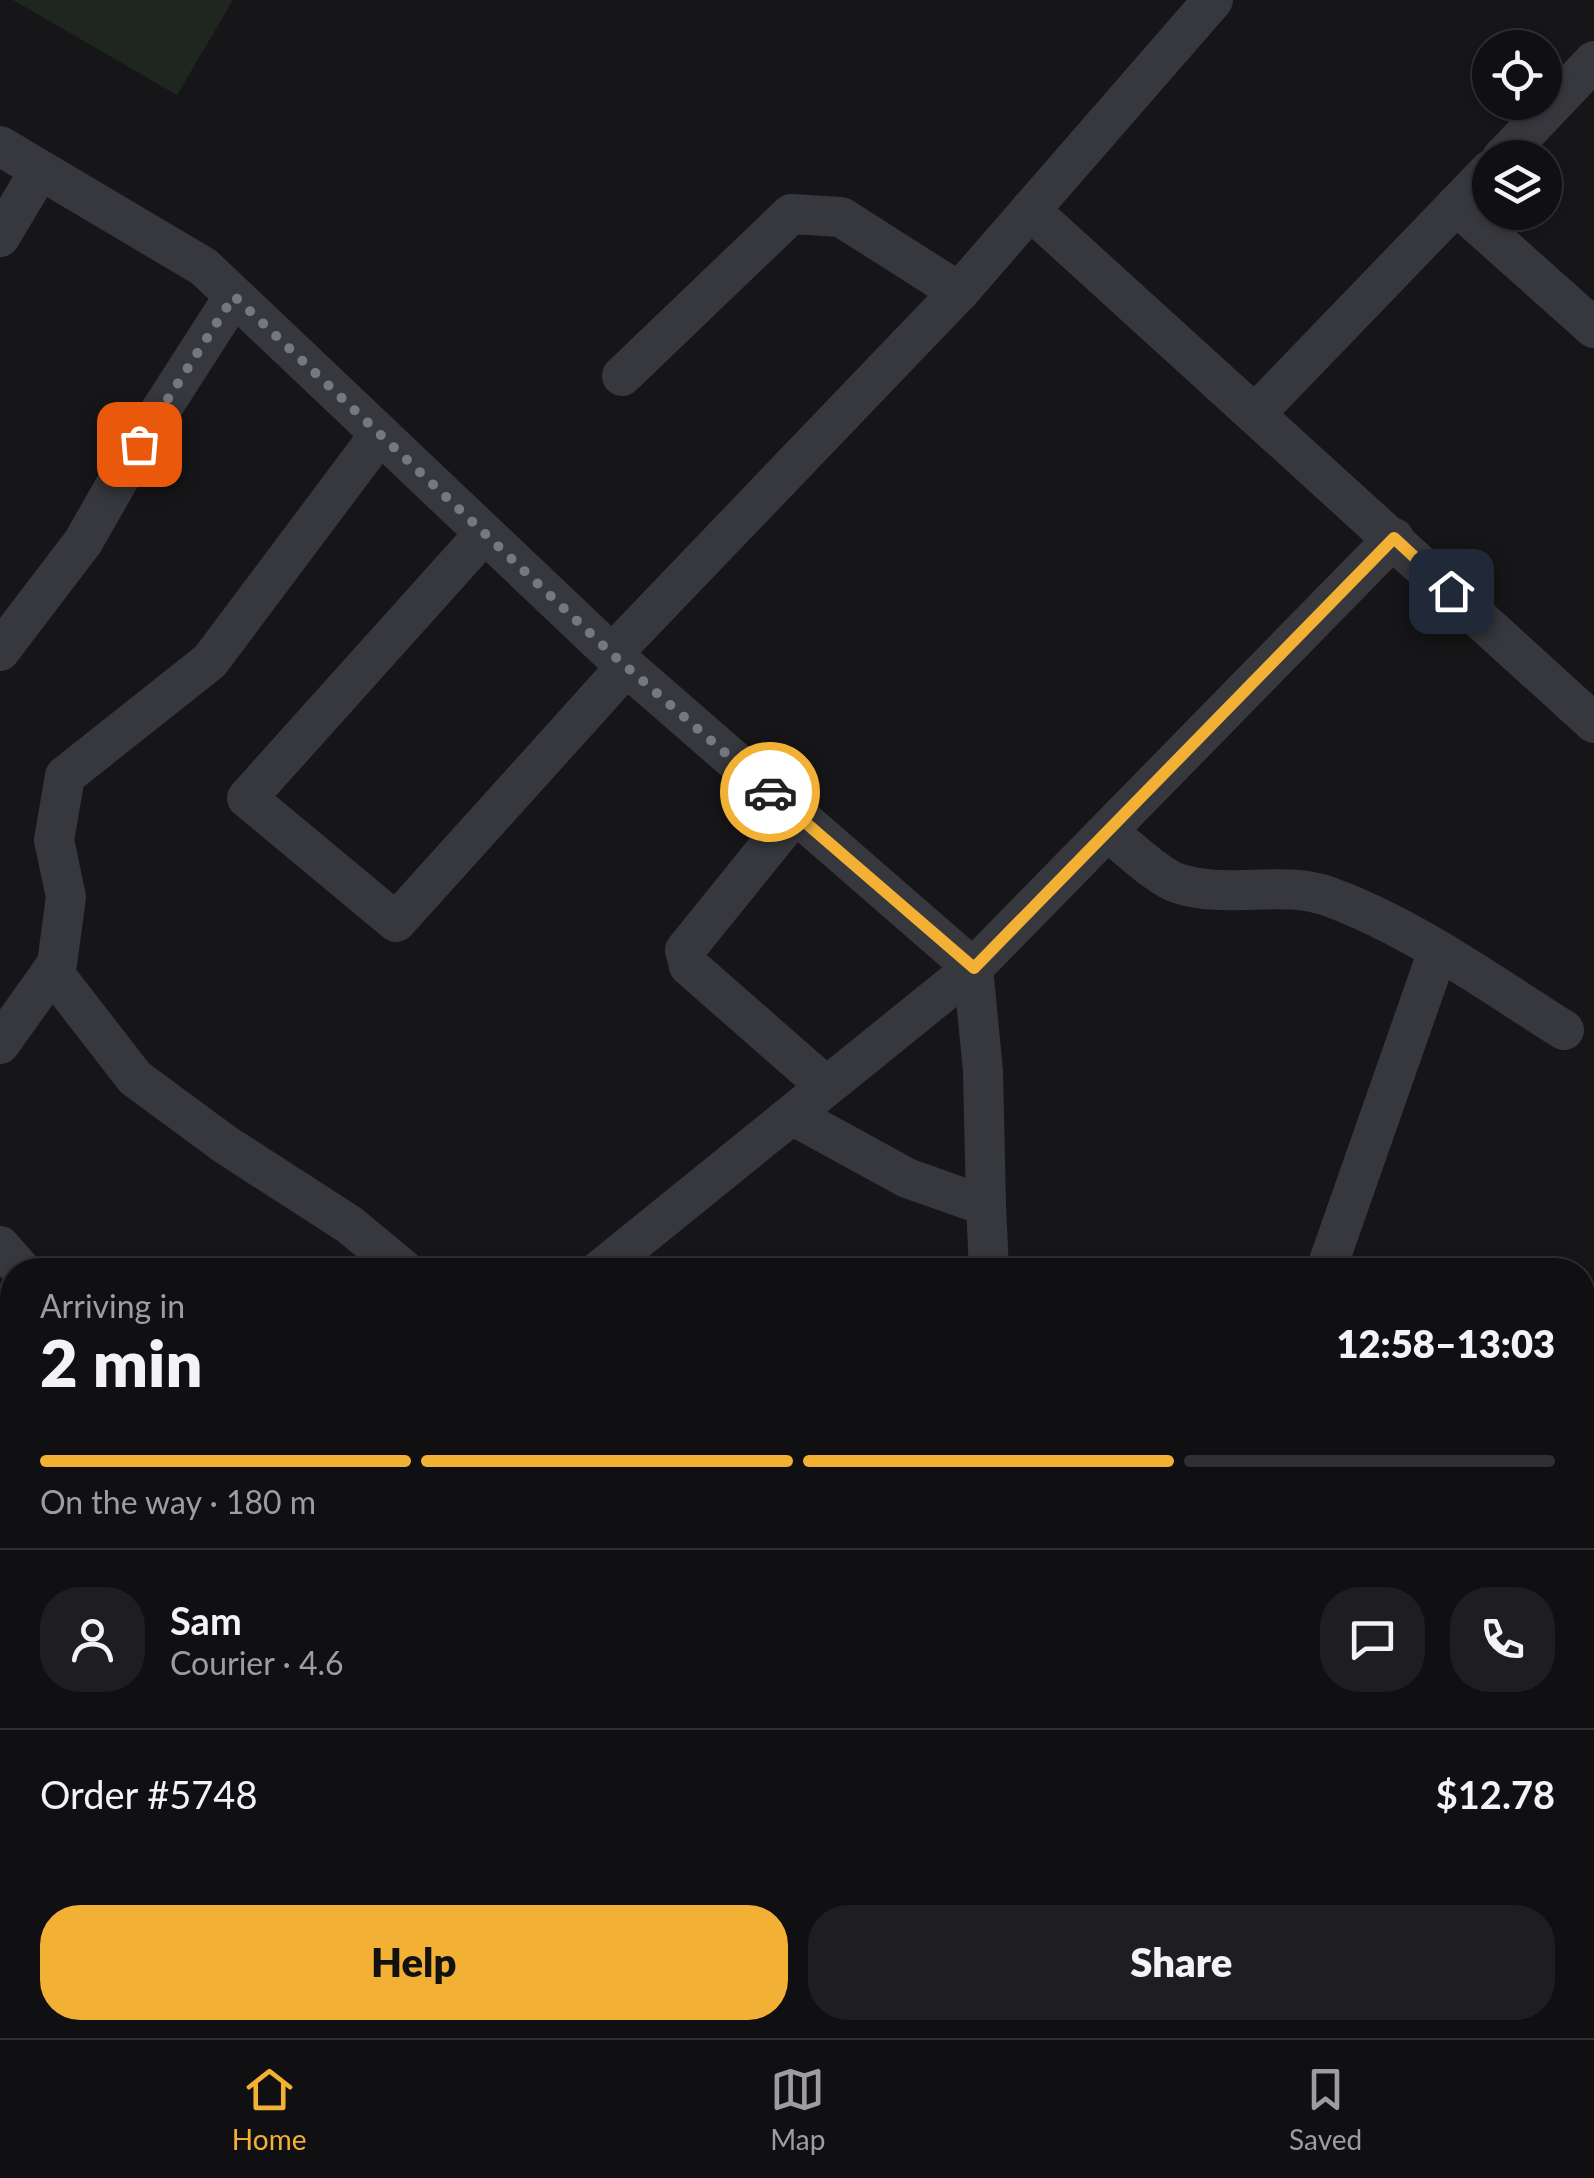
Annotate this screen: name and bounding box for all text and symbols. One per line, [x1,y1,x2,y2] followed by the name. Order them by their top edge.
[1472,30,1562,230] map controls
[1472,30,1562,120] button: locate
[1472,140,1562,230] button: layers
[97,402,182,487] pin
[112,417,167,472] icon: bag
[1409,549,1494,634] pin
[1424,564,1479,619] icon: home
[720,742,820,842] courier
[743,765,798,820] icon: car
[40,1286,185,1325] text: Arriving in
[1336,1320,1555,1366] text: 12:58–13:03
[40,1323,202,1401] text: 2 min
[40,1482,316,1521] text: On the way · 180 m
[40,1587,145,1692] button: person
[1320,1587,1425,1692] button: chat
[1450,1587,1555,1692] button: phone
[170,1597,242,1643] text: Sam
[170,1643,344,1682] text: Courier · 4.6
[40,1771,257,1817] text: Order #5748
[1436,1771,1555,1817] text: $12.78
[40,1905,788,2020] button: Help
[808,1905,1555,2020] button: Share
[232,2062,306,2156] tab: Home
[770,2062,825,2156] tab: Map
[1289,2062,1362,2156] tab: Saved

